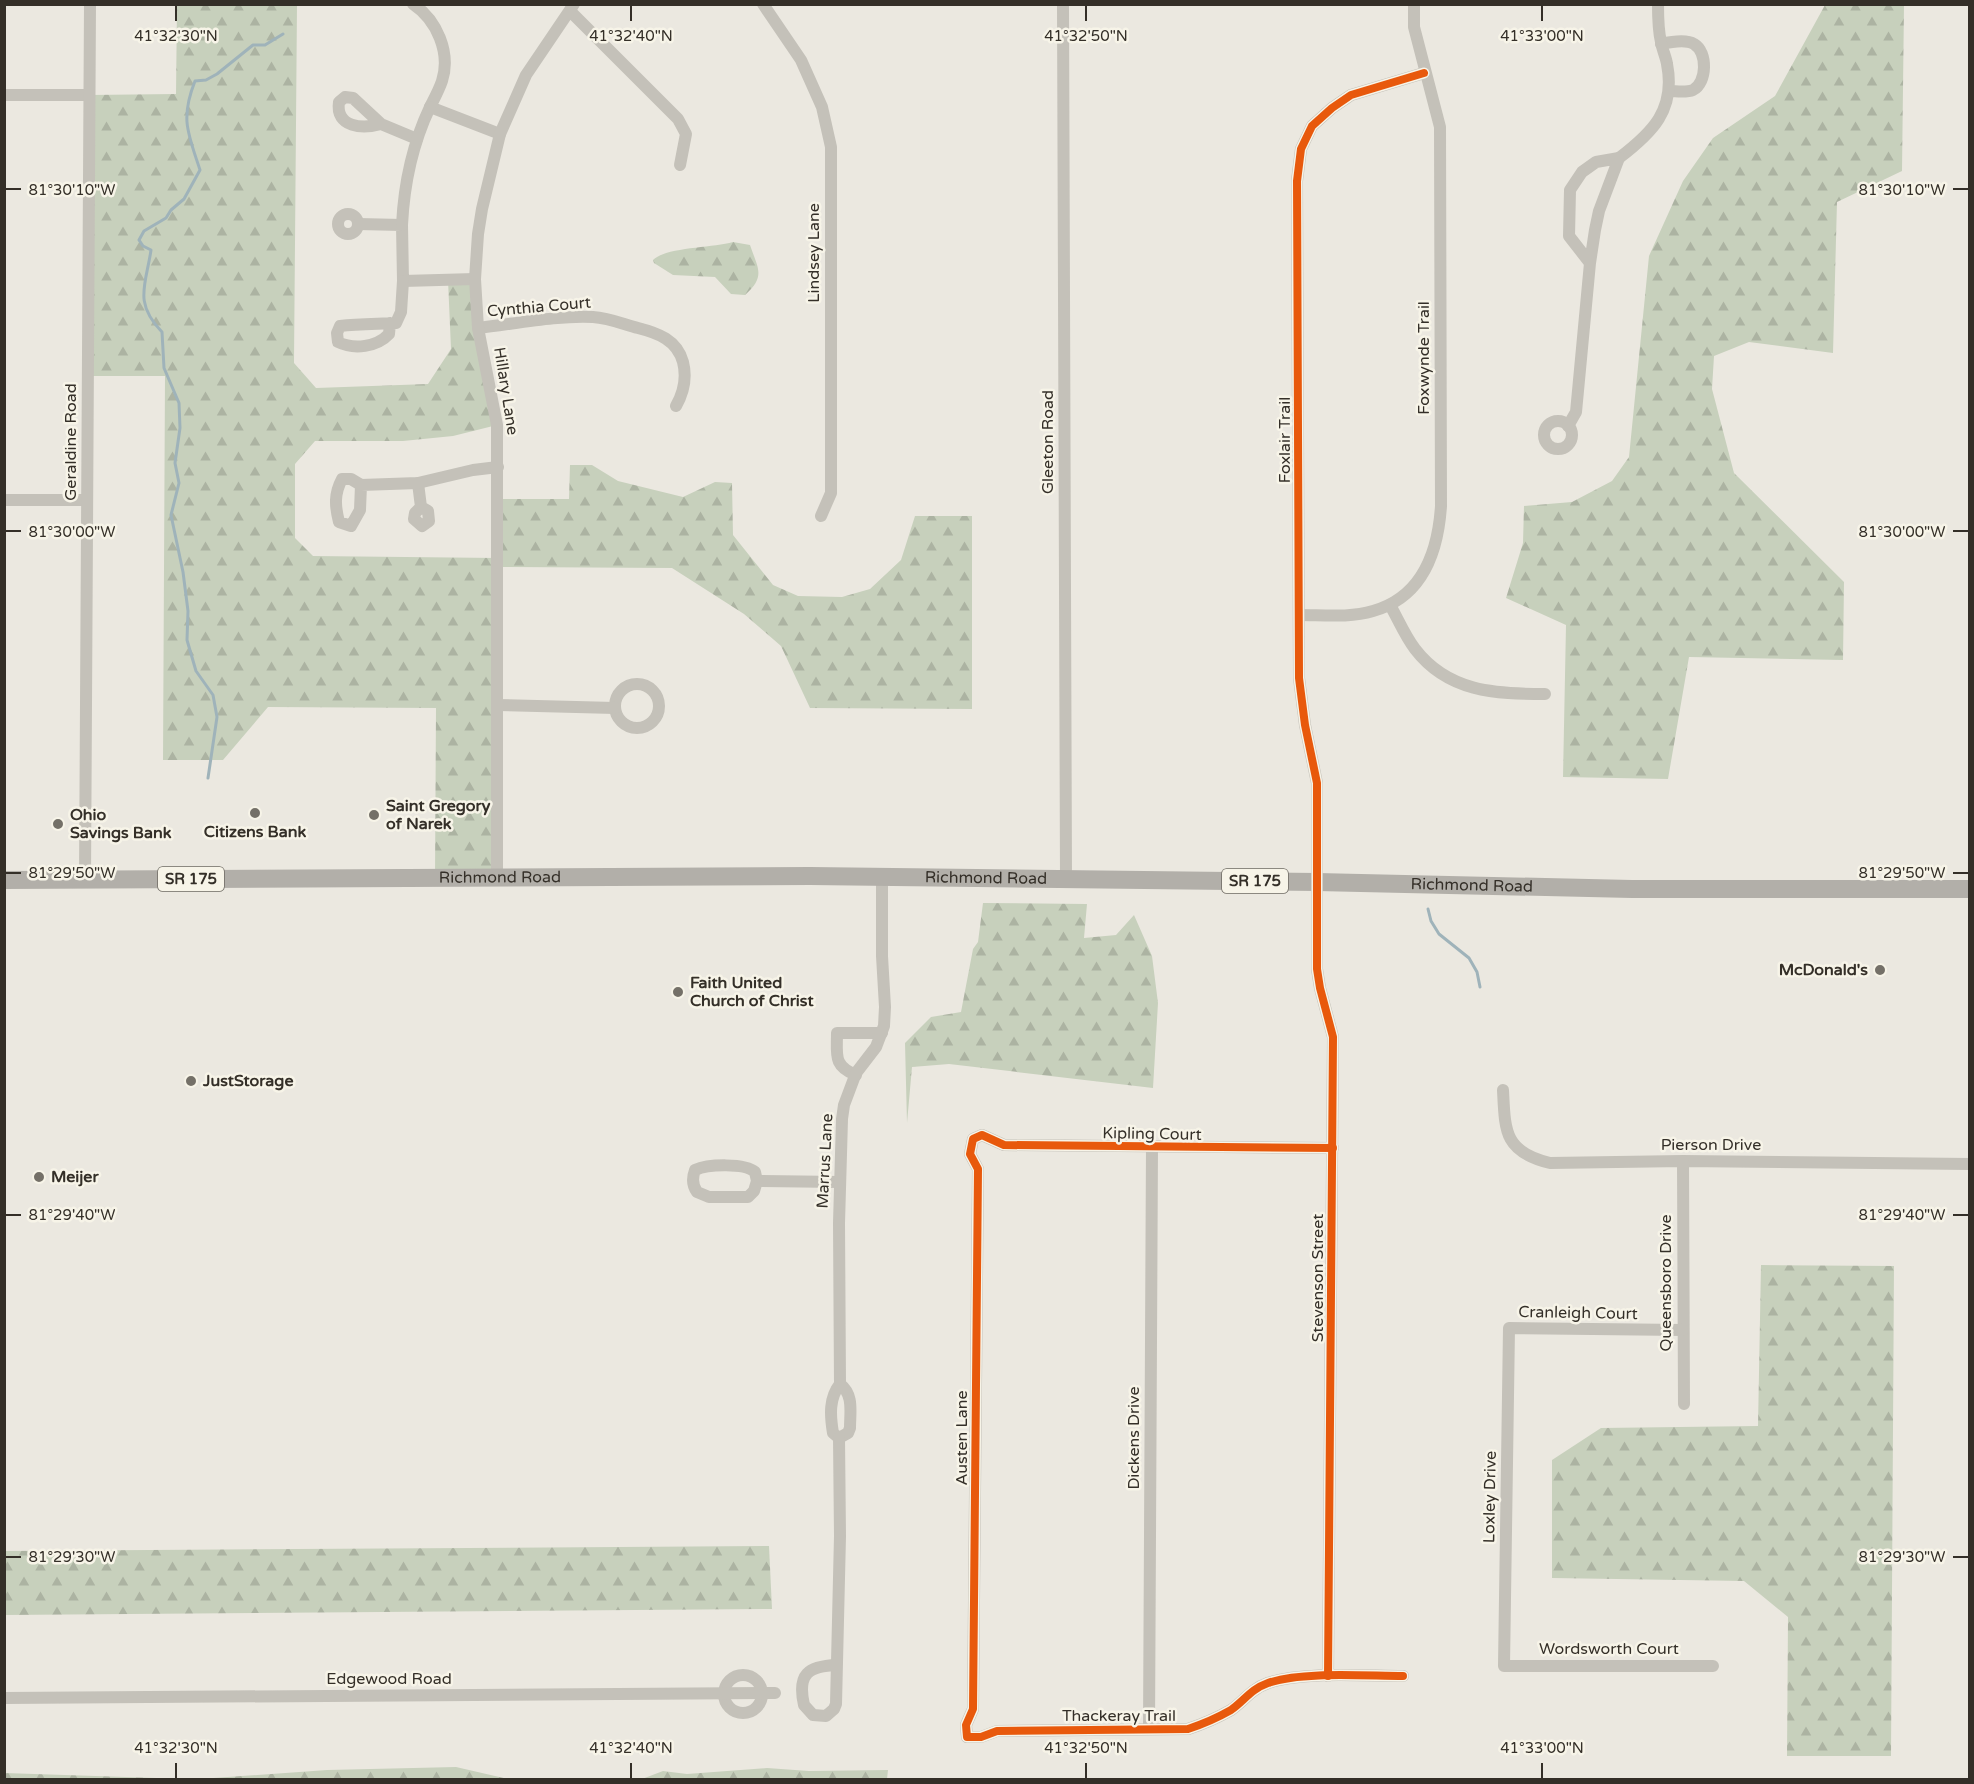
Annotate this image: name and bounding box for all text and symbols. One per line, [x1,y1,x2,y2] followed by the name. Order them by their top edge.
[134,27,218,45] text: 41°32'30"N
[589,27,673,45] text: 41°32'40"N
[1044,27,1128,45] text: 41°32'50"N
[1500,27,1584,45] text: 41°33'00"N
[29,181,115,199] text: 81°30'10"W
[1859,181,1945,199] text: 81°30'10"W
[804,203,824,303] street label: Lindsey Lane
[486,293,592,321] street label: Cynthia Court
[1414,301,1434,415] street label: Foxwynde Trail
[489,346,523,436] street label: Hillary Lane
[61,383,81,501] street label: Geraldine Road
[1038,390,1058,494] street label: Gleeton Road
[1275,397,1295,483] street label: Foxlair Trail
[29,523,115,541] text: 81°30'00"W
[1859,523,1945,541] text: 81°30'00"W
[386,796,491,834] place label: Saint Gregory of Narek
[70,805,172,843] place label: Ohio Savings Bank
[248,806,262,820] marker: Citizens Bank
[367,808,381,822] marker: Saint Gregory of Narek
[51,817,65,831] marker: Ohio Savings Bank
[204,822,306,842] place label: Citizens Bank
[29,864,115,882] text: 81°29'50"W
[1859,864,1945,882] text: 81°29'50"W
[158,867,224,891] road number: SR 175
[439,867,561,888] street label: Richmond Road
[925,867,1047,889] street label: Richmond Road
[1222,869,1288,893] road number: SR 175
[1411,874,1533,897] street label: Richmond Road
[1779,960,1868,980] place label: McDonald's
[1873,963,1887,977] marker: McDonald's
[690,973,814,1011] place label: Faith United Church of Christ
[671,985,685,999] marker: Faith United Church of Christ
[202,1071,293,1091] place label: JustStorage
[184,1074,198,1088] marker: JustStorage
[813,1113,837,1209] street label: Marrus Lane
[1102,1123,1202,1145] street label: Kipling Court
[1661,1135,1761,1155] street label: Pierson Drive
[51,1167,99,1187] place label: Meijer
[32,1170,46,1184] marker: Meijer
[29,1206,115,1224] text: 81°29'40"W
[1859,1206,1945,1224] text: 81°29'40"W
[1308,1214,1328,1342] street label: Stevenson Street
[1656,1214,1676,1352] street label: Queensboro Drive
[1518,1302,1638,1324] street label: Cranleigh Court
[1124,1387,1144,1490] street label: Dickens Drive
[952,1390,972,1486] street label: Austen Lane
[1479,1451,1501,1543] street label: Loxley Drive
[29,1548,115,1566] text: 81°29'30"W
[1859,1548,1945,1566] text: 81°29'30"W
[1539,1639,1679,1659] street label: Wordsworth Court
[326,1669,452,1689] street label: Edgewood Road
[1062,1706,1176,1726] street label: Thackeray Trail
[134,1739,218,1757] text: 41°32'30"N
[589,1739,673,1757] text: 41°32'40"N
[1044,1739,1128,1757] text: 41°32'50"N
[1500,1739,1584,1757] text: 41°33'00"N

